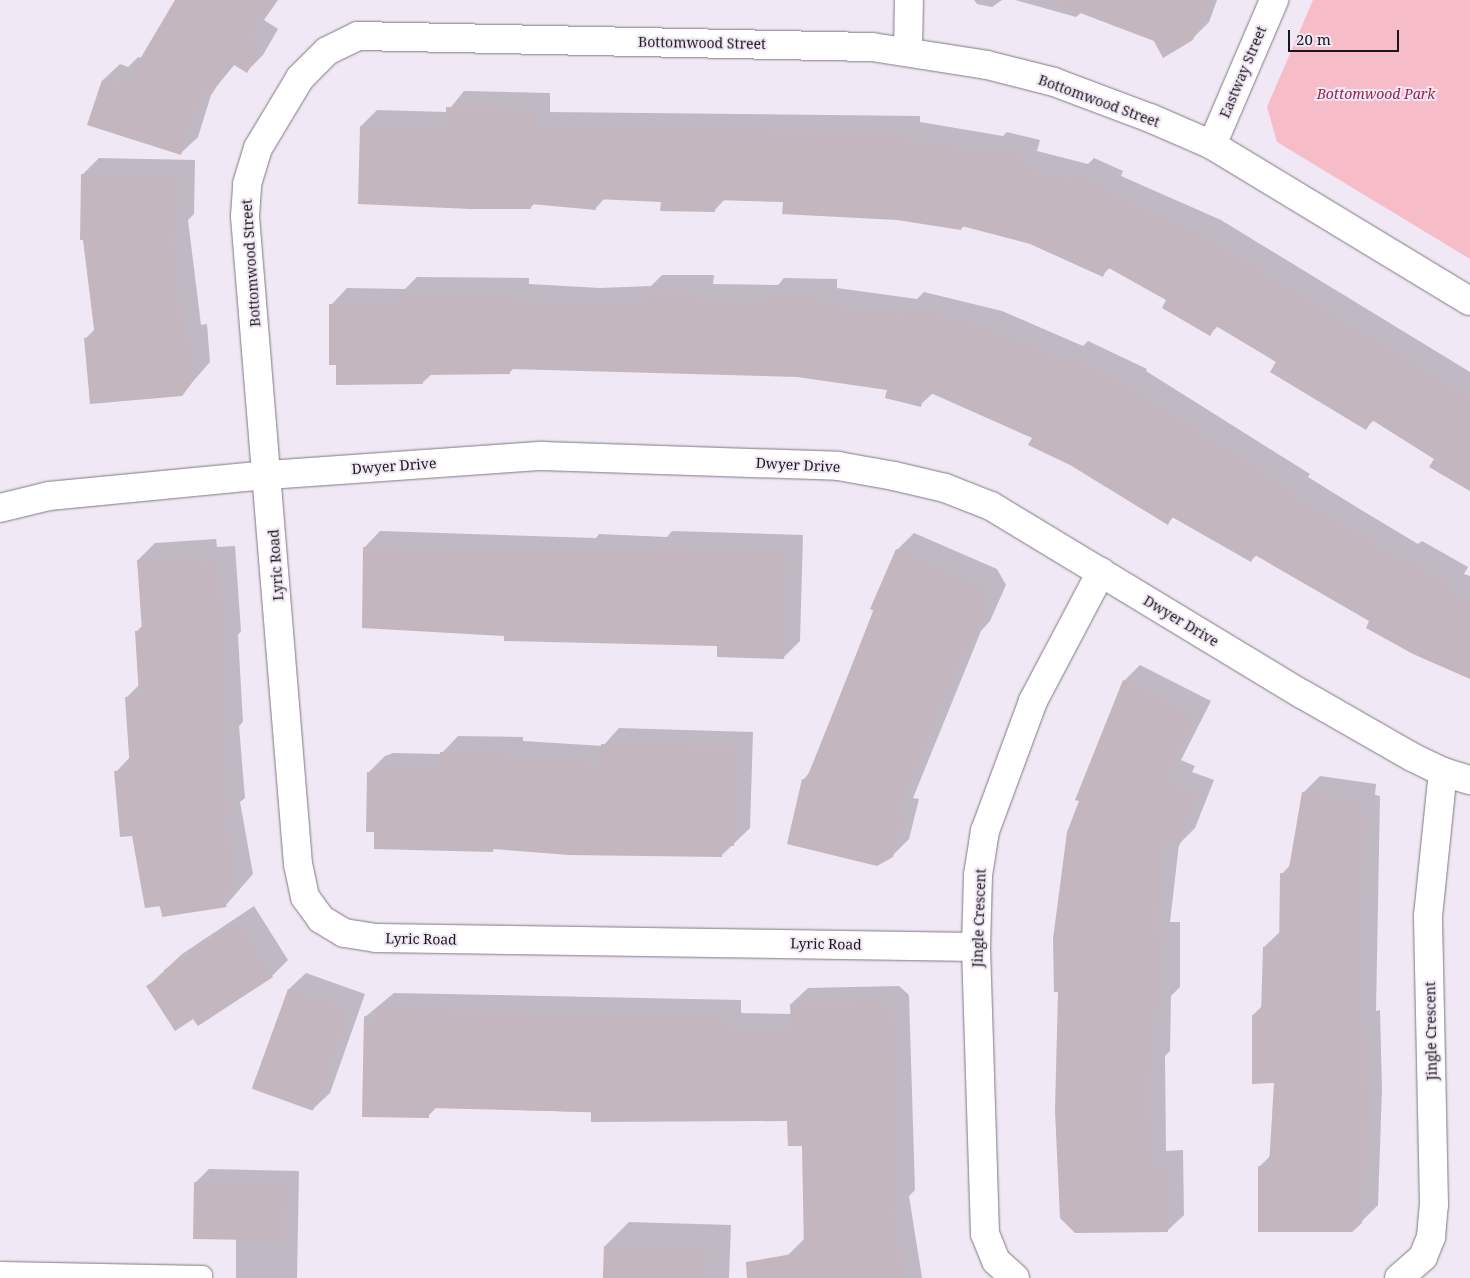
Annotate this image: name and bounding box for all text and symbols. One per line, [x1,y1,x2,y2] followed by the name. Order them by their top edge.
[1290,20,1401,52] scale bar
[1216,24,1270,120] street label: Eastway Street
[1296,29,1331,49] text: 20 m
[638,33,766,53] street label: Bottomwood Street
[1036,71,1162,131] street label: Bottomwood Street
[1317,86,1435,102] park label: Bottomwood Park
[238,199,264,327] street label: Bottomwood Street
[755,454,841,476] street label: Dwyer Drive
[351,455,437,477] street label: Dwyer Drive
[265,529,287,601] street label: Lyric Road
[1140,592,1222,650] street label: Dwyer Drive
[969,868,989,968] street label: Jingle Crescent
[385,930,457,948] street label: Lyric Road
[790,935,862,953] street label: Lyric Road
[1422,981,1440,1081] street label: Jingle Crescent

